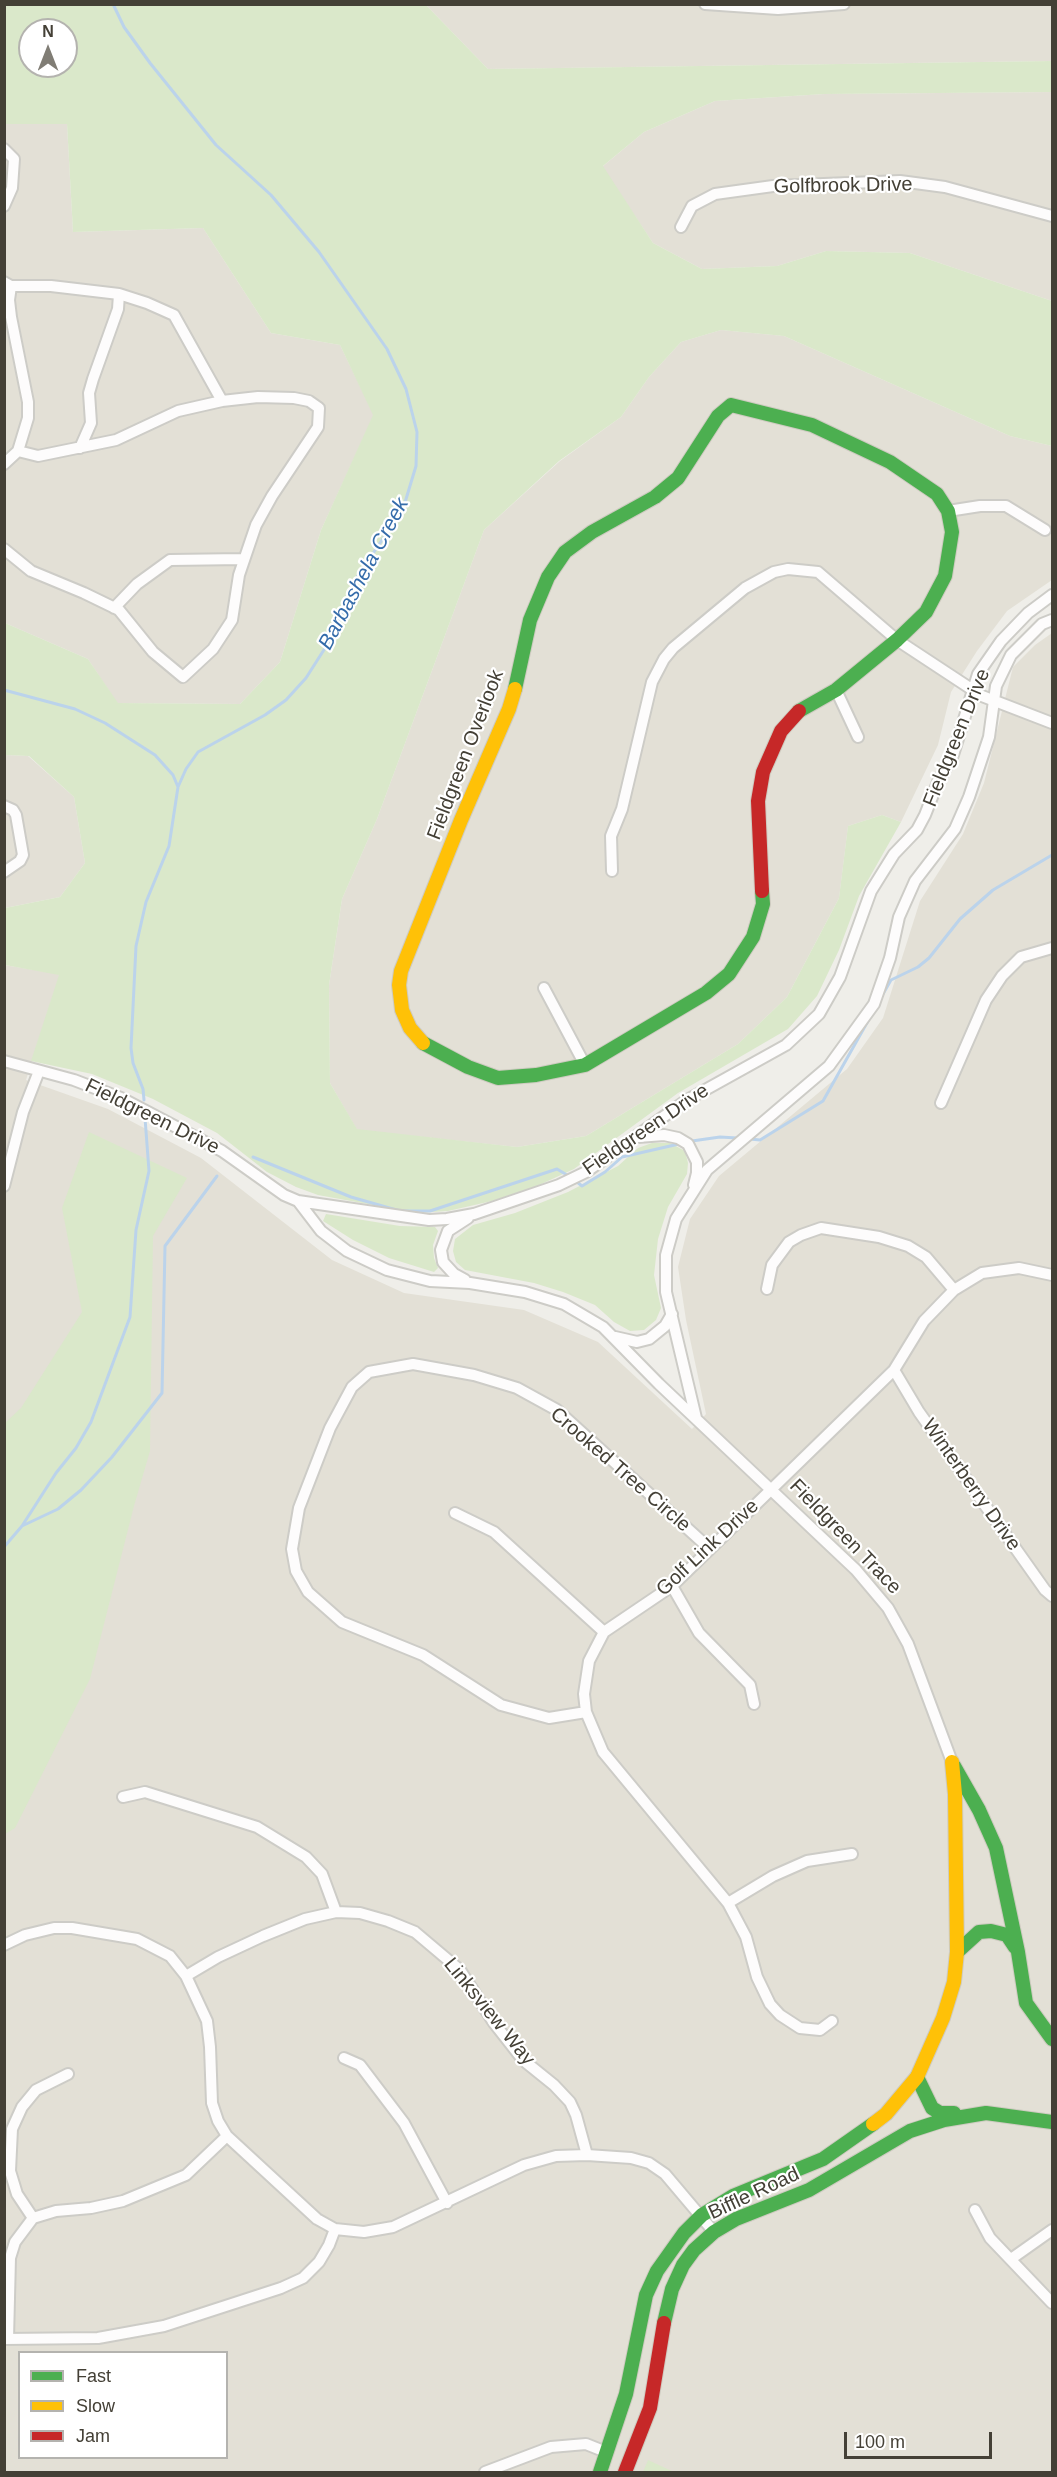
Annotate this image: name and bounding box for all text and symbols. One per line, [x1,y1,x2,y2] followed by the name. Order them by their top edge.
[18,18,78,78] north arrow
[42,23,54,40] text: N
[773,173,913,199] street label: Golfbrook Drive
[313,494,415,654] water label: Barbashela Creek
[918,665,996,811] street label: Fieldgreen Drive
[423,667,509,843] street label: Fieldgreen Overlook
[81,1074,223,1160] street label: Fieldgreen Drive
[578,1079,714,1181] street label: Fieldgreen Drive
[545,1402,695,1538] street label: Crooked Tree Circle
[917,1414,1025,1556] street label: Winterberry Drive
[784,1475,906,1599] street label: Fieldgreen Trace
[652,1495,764,1601] street label: Golf Link Drive
[438,1953,540,2071] street label: Linksview Way
[705,2163,803,2225] street label: Biffle Road
[18,2351,228,2459] legend
[76,2366,111,2386] text: Fast
[76,2396,115,2416] text: Slow
[847,2420,996,2458] scale bar
[76,2426,110,2446] text: Jam
[855,2432,905,2452] text: 100 m

